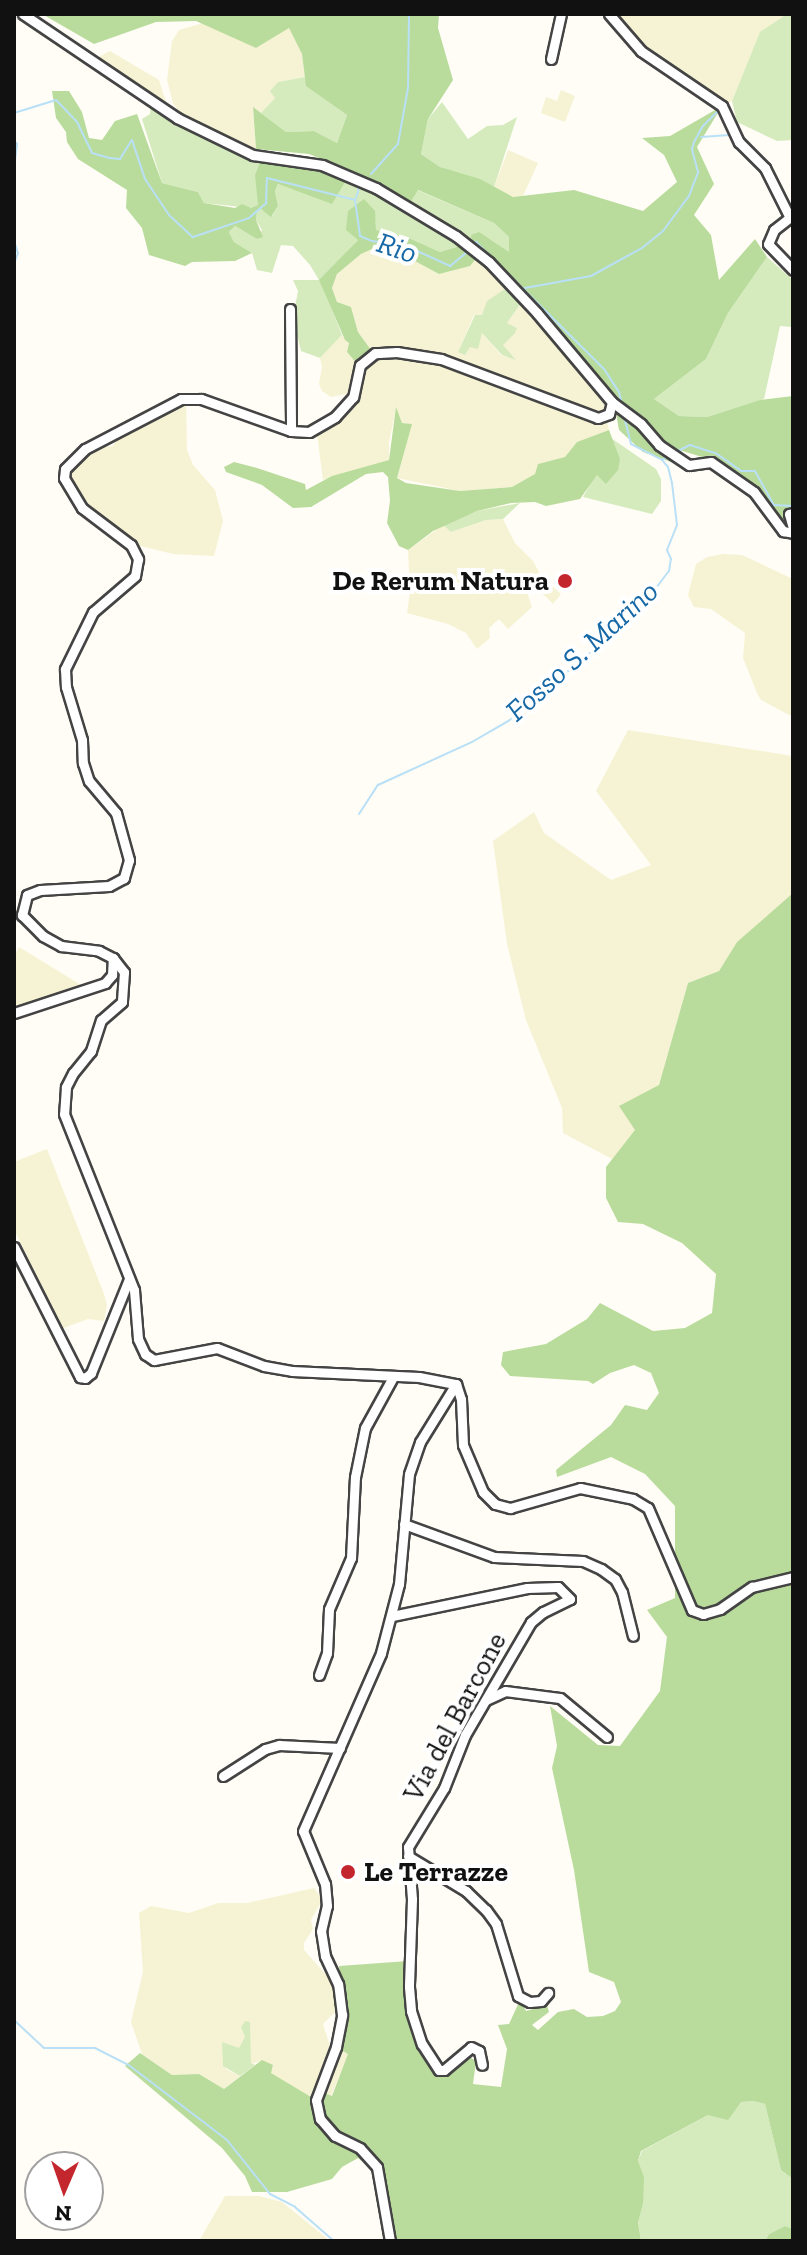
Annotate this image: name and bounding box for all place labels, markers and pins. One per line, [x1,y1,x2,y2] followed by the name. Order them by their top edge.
[332,564,549,598] place label: De Rerum Natura
[556,572,574,590] marker: De Rerum Natura
[364,1855,508,1889] place label: Le Terrazze
[339,1863,357,1881] marker: Le Terrazze

